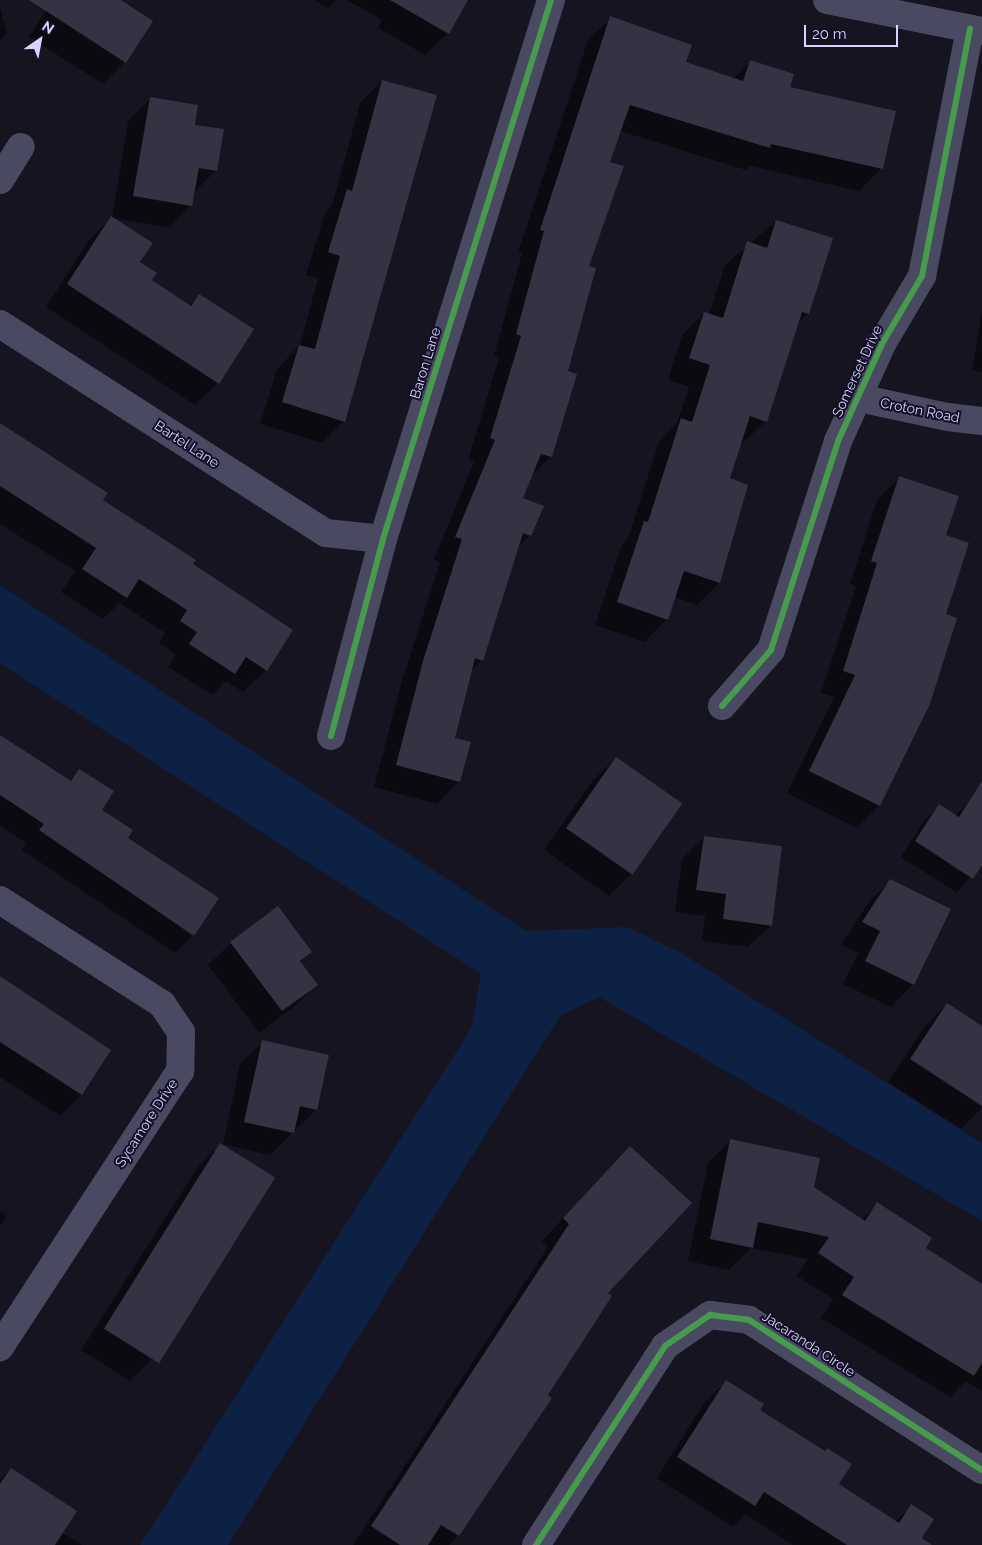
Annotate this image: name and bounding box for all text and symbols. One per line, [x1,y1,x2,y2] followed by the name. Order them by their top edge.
[15,15,65,65] north arrow
[807,15,901,47] scale bar
[39,18,57,37] text: N
[812,25,847,43] text: 20 m
[828,322,886,420] street label: Somerset Drive
[406,325,444,401] street label: Baron Lane
[879,394,961,426] street label: Croton Road
[151,417,223,471] street label: Bartel Lane
[111,1076,181,1170] street label: Sycamore Drive
[759,1308,859,1380] street label: Jacaranda Circle

